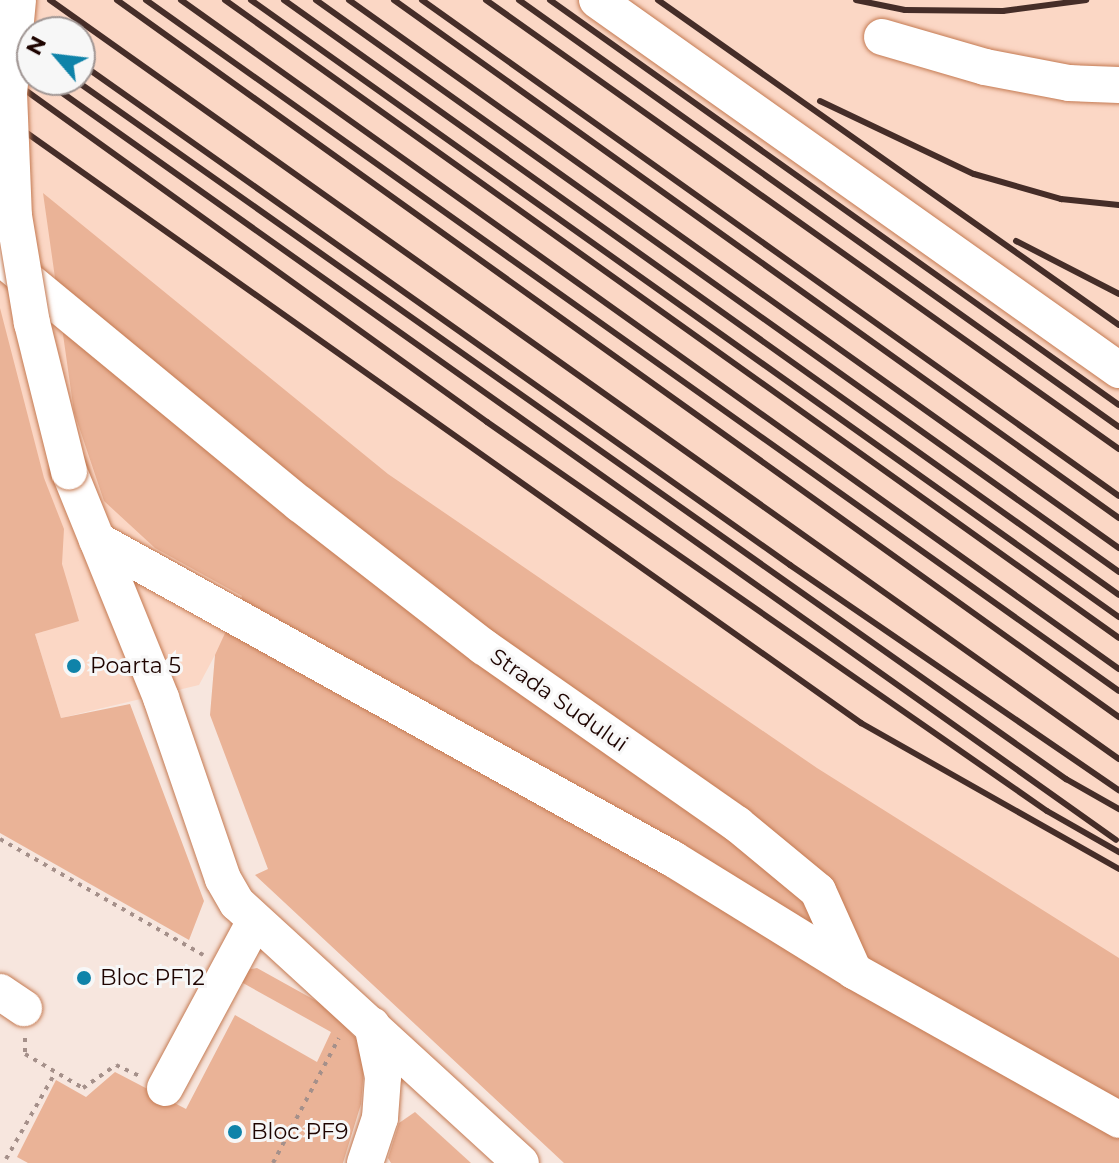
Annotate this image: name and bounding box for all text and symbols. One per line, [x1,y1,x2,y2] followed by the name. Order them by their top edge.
[16,16,96,96] north arrow
[20,31,52,60] text: N
[485,643,633,757] street label: Strada Sudului
[90,653,181,679] place label: Poarta 5
[65,657,83,675] marker: Poarta 5
[100,965,205,991] place label: Bloc PF12
[75,969,93,987] marker: Bloc PF12
[251,1119,348,1145] place label: Bloc PF9
[226,1123,244,1141] marker: Bloc PF9

